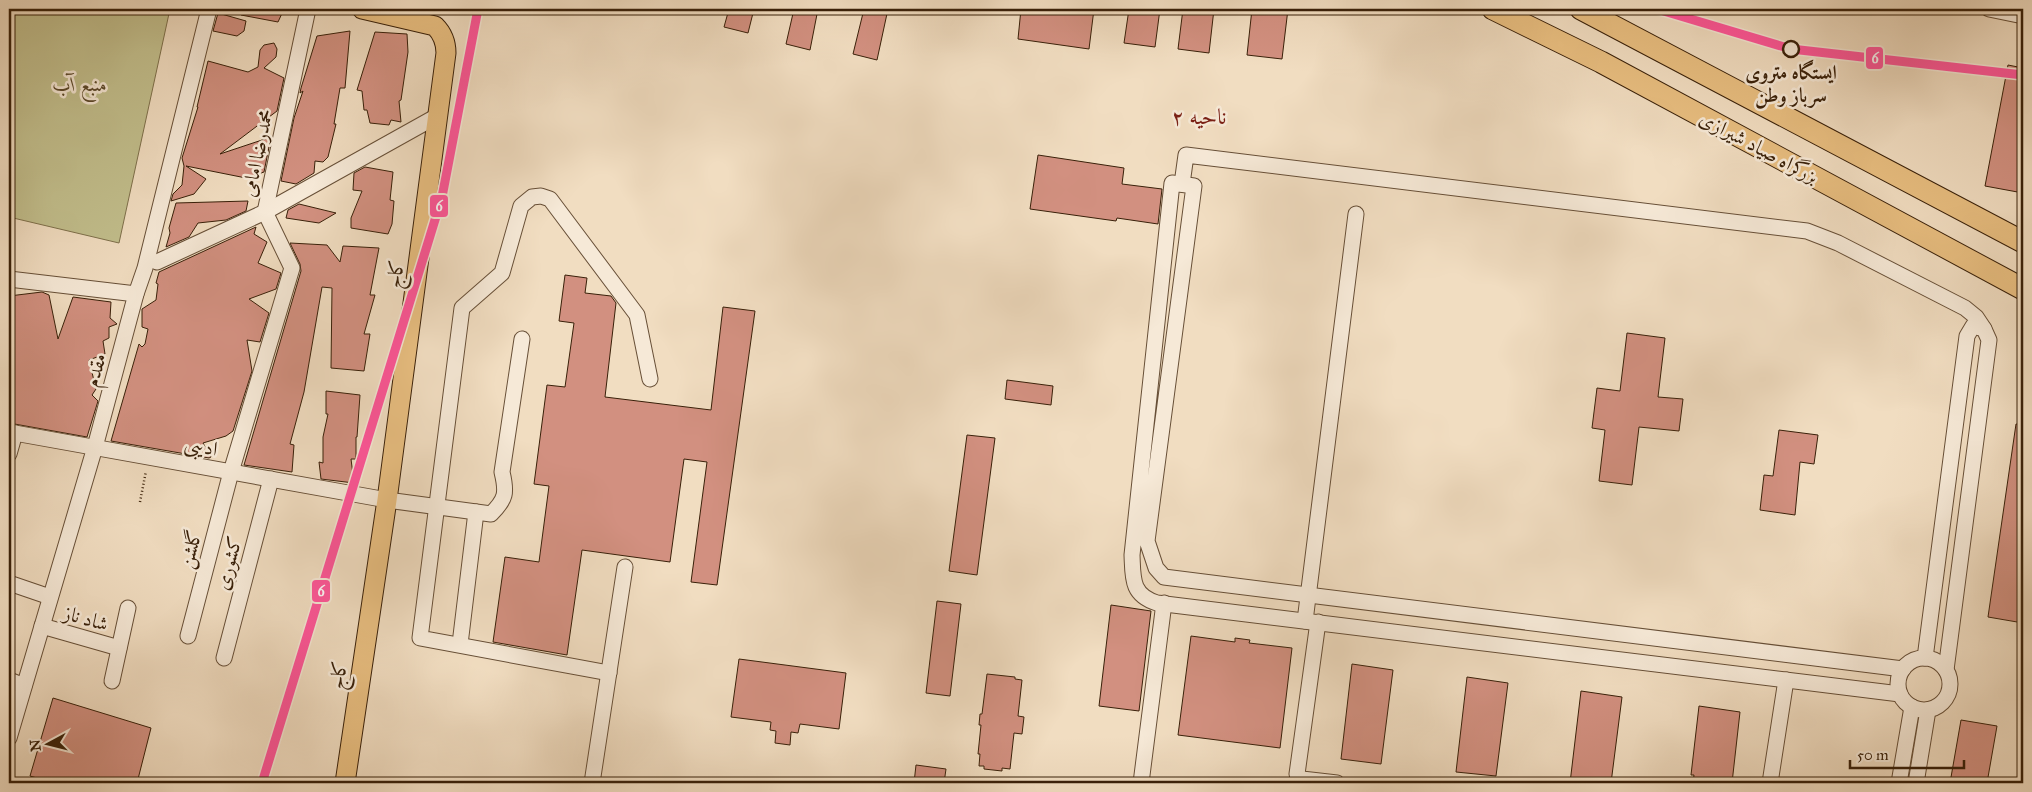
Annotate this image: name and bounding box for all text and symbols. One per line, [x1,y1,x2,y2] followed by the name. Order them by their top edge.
[1782,40,1800,58] marker: ایستگاه متروی سرباز وطن
[1865,46,1884,70] line badge: 6
[1871,50,1879,67] text: 6
[1745,59,1837,109] place label: ایستگاه متروی سرباز وطن
[53,72,107,102] park label: منبع آب
[1172,103,1226,130] district label: ناحیه ۲
[1695,105,1823,189] street label: بزرگراه صیاد شیرازی
[236,107,278,199] street label: محمدرضا امامی
[429,194,449,218] line badge: 6
[435,198,443,215] text: 6
[381,258,415,291] street label: کاج
[79,351,117,391] street label: مقدم
[182,431,220,464] street label: ادیبی
[173,527,209,572] street label: گلشن
[209,533,248,593] street label: کشوری
[311,579,331,603] line badge: 6
[317,583,325,600] text: 6
[59,600,111,636] street label: شاد ناز
[324,659,358,692] street label: کاج
[22,720,72,770] north arrow
[1850,737,1963,769] scale bar
[26,738,45,752] text: N
[1857,746,1889,764] text: 50 m

